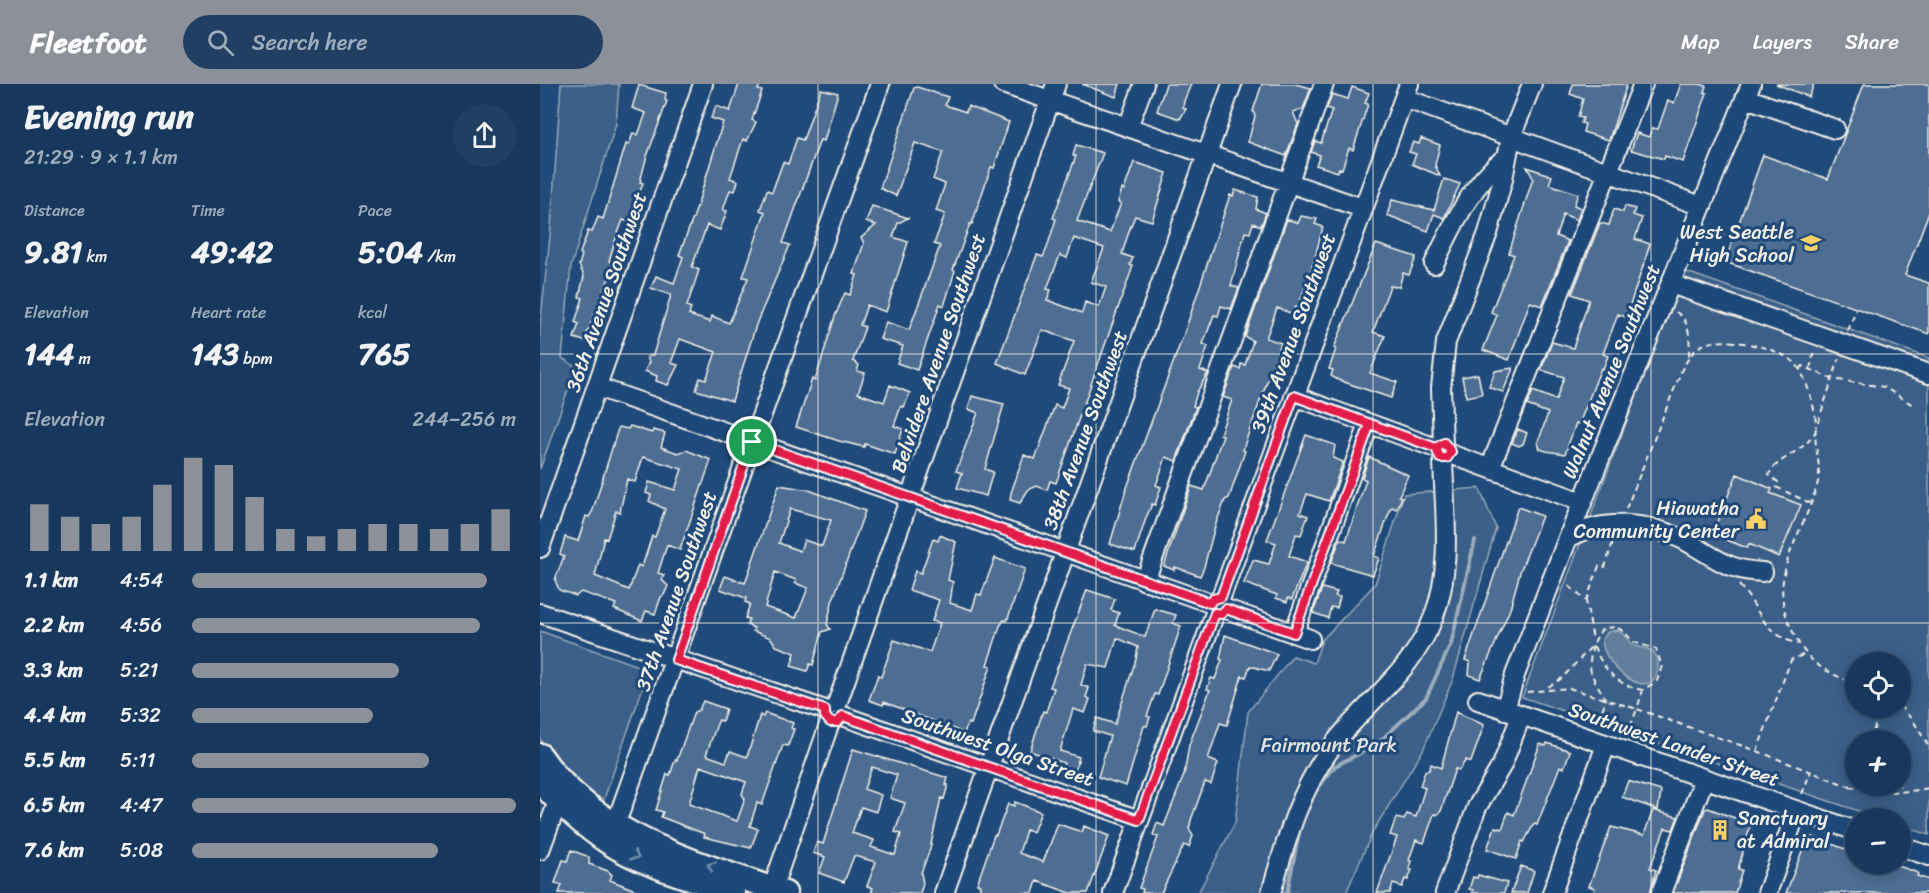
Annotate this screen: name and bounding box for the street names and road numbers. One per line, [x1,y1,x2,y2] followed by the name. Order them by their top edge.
[556,187,657,397] street label: 36th Avenue Southwest
[881,228,996,478] street label: Belvidere Avenue Southwest
[1241,228,1346,438] street label: 39th Avenue Southwest
[1552,258,1671,484] street label: Walnut Avenue Southwest
[1033,325,1138,535] street label: 38th Avenue Southwest
[626,486,727,696] street label: 37th Avenue Southwest
[1564,692,1784,797] street label: Southwest Lander Street
[897,698,1099,797] street label: Southwest Olga Street

